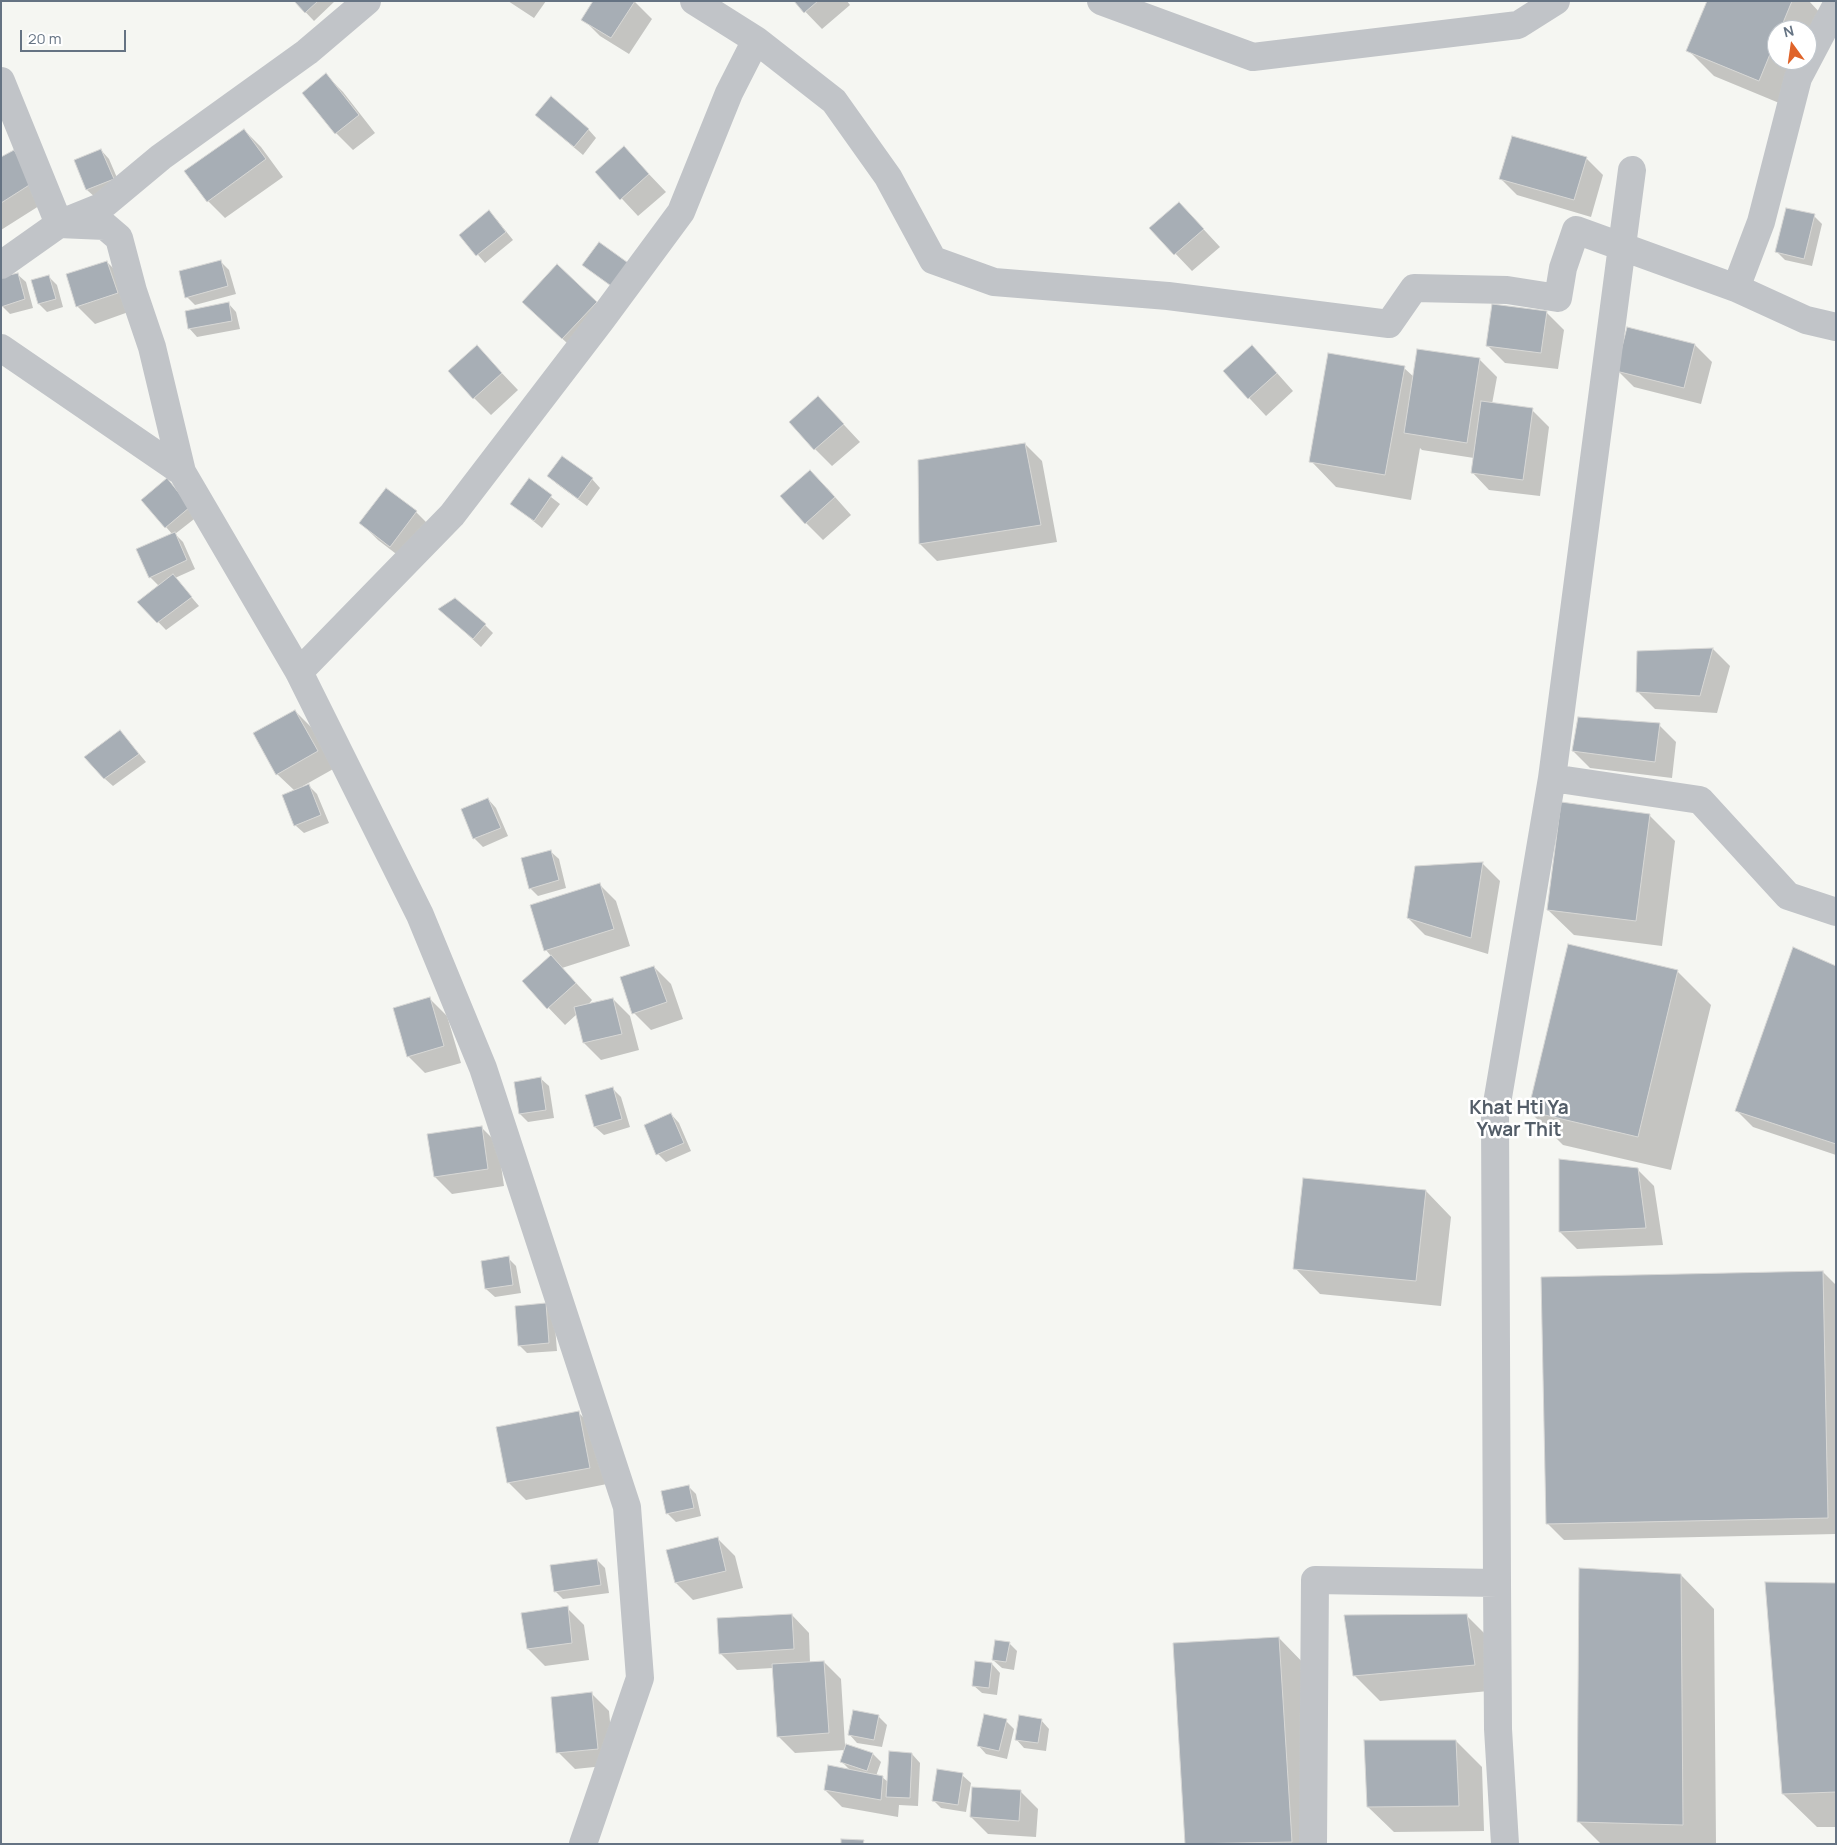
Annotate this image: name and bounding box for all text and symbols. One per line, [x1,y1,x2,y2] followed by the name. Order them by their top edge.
[22,20,129,52] scale bar
[1767,20,1817,70] north arrow
[1781,20,1796,41] text: N
[28,28,61,49] text: 20 m
[1469,1098,1569,1142] district label: Khat Hti Ya Ywar Thit

